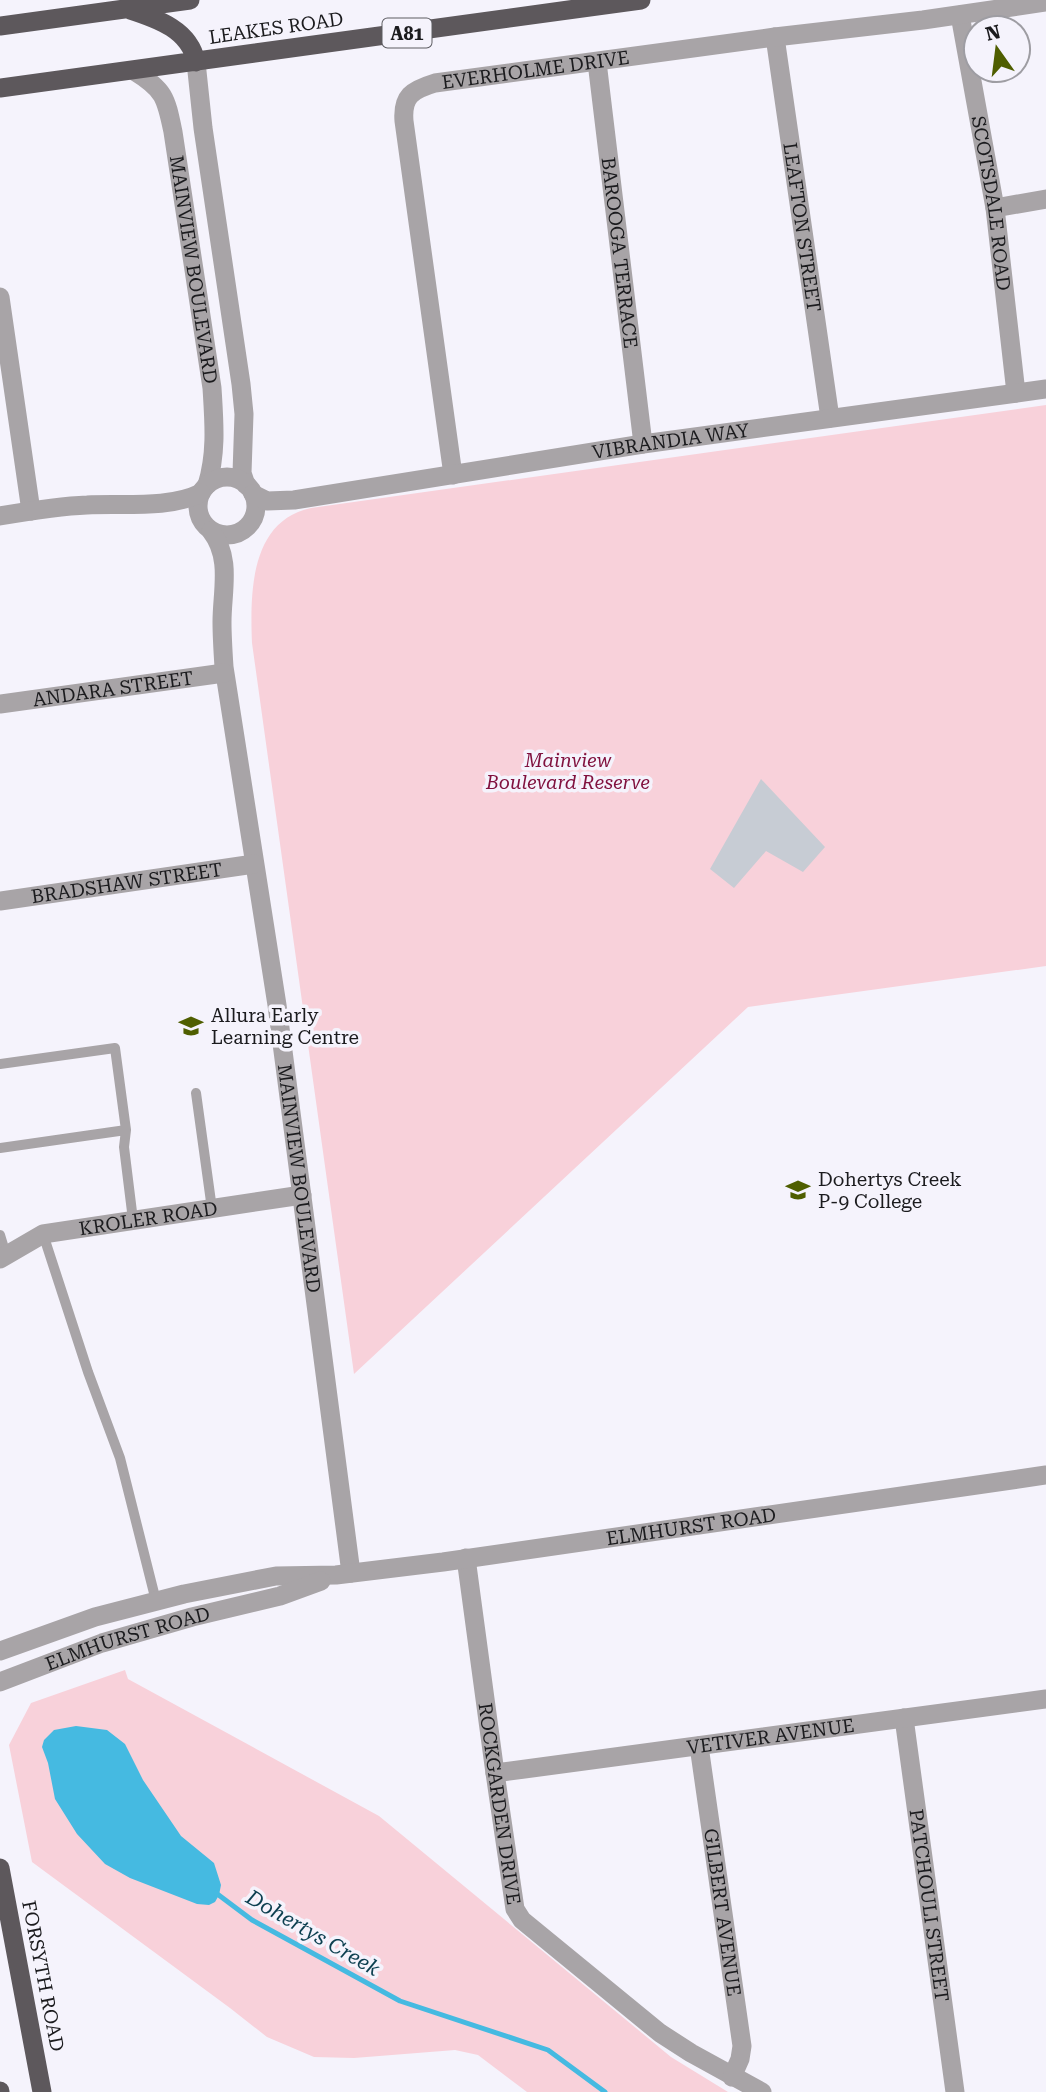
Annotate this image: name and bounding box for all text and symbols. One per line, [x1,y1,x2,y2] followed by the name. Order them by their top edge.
[207,7,345,49] street label: LEAKES ROAD
[962,14,1032,84] north arrow
[382,18,432,48] road number: A81
[983,20,1003,46] text: N
[440,45,631,93] street label: EVERHOLME DRIVE
[967,114,1016,292] street label: SCOTSDALE ROAD
[779,141,826,313] street label: LEAFTON STREET
[165,154,223,385] street label: MAINVIEW BOULEVARD
[597,156,643,350] street label: BAROOGA TERRACE
[590,418,751,464] street label: VIBRANDIA WAY
[31,666,195,711] street label: ANDARA STREET
[485,749,650,794] park label: Mainview Boulevard Reserve
[30,857,224,908] street label: BRADSHAW STREET
[211,1004,359,1049] place label: Allura Early Learning Centre
[177,1012,205,1040] school or university icon: Allura Early Learning Centre
[273,1063,326,1294] street label: MAINVIEW BOULEVARD
[818,1168,962,1213] place label: Dohertys Creek P-9 College
[784,1176,812,1204] school or university icon: Dohertys Creek P-9 College
[77,1196,219,1240] street label: KROLER ROAD
[605,1503,778,1550] street label: ELMHURST ROAD
[42,1602,212,1675] street label: ELMHURST ROAD
[474,1701,526,1906] street label: ROCKGARDEN DRIVE
[685,1713,856,1759] street label: VETIVER AVENUE
[905,1807,954,2003] street label: PATCHOULI STREET
[699,1827,746,1998] street label: GILBERT AVENUE
[241,1885,385,1981] water label: Dohertys Creek
[17,1899,69,2053] street label: FORSYTH ROAD

